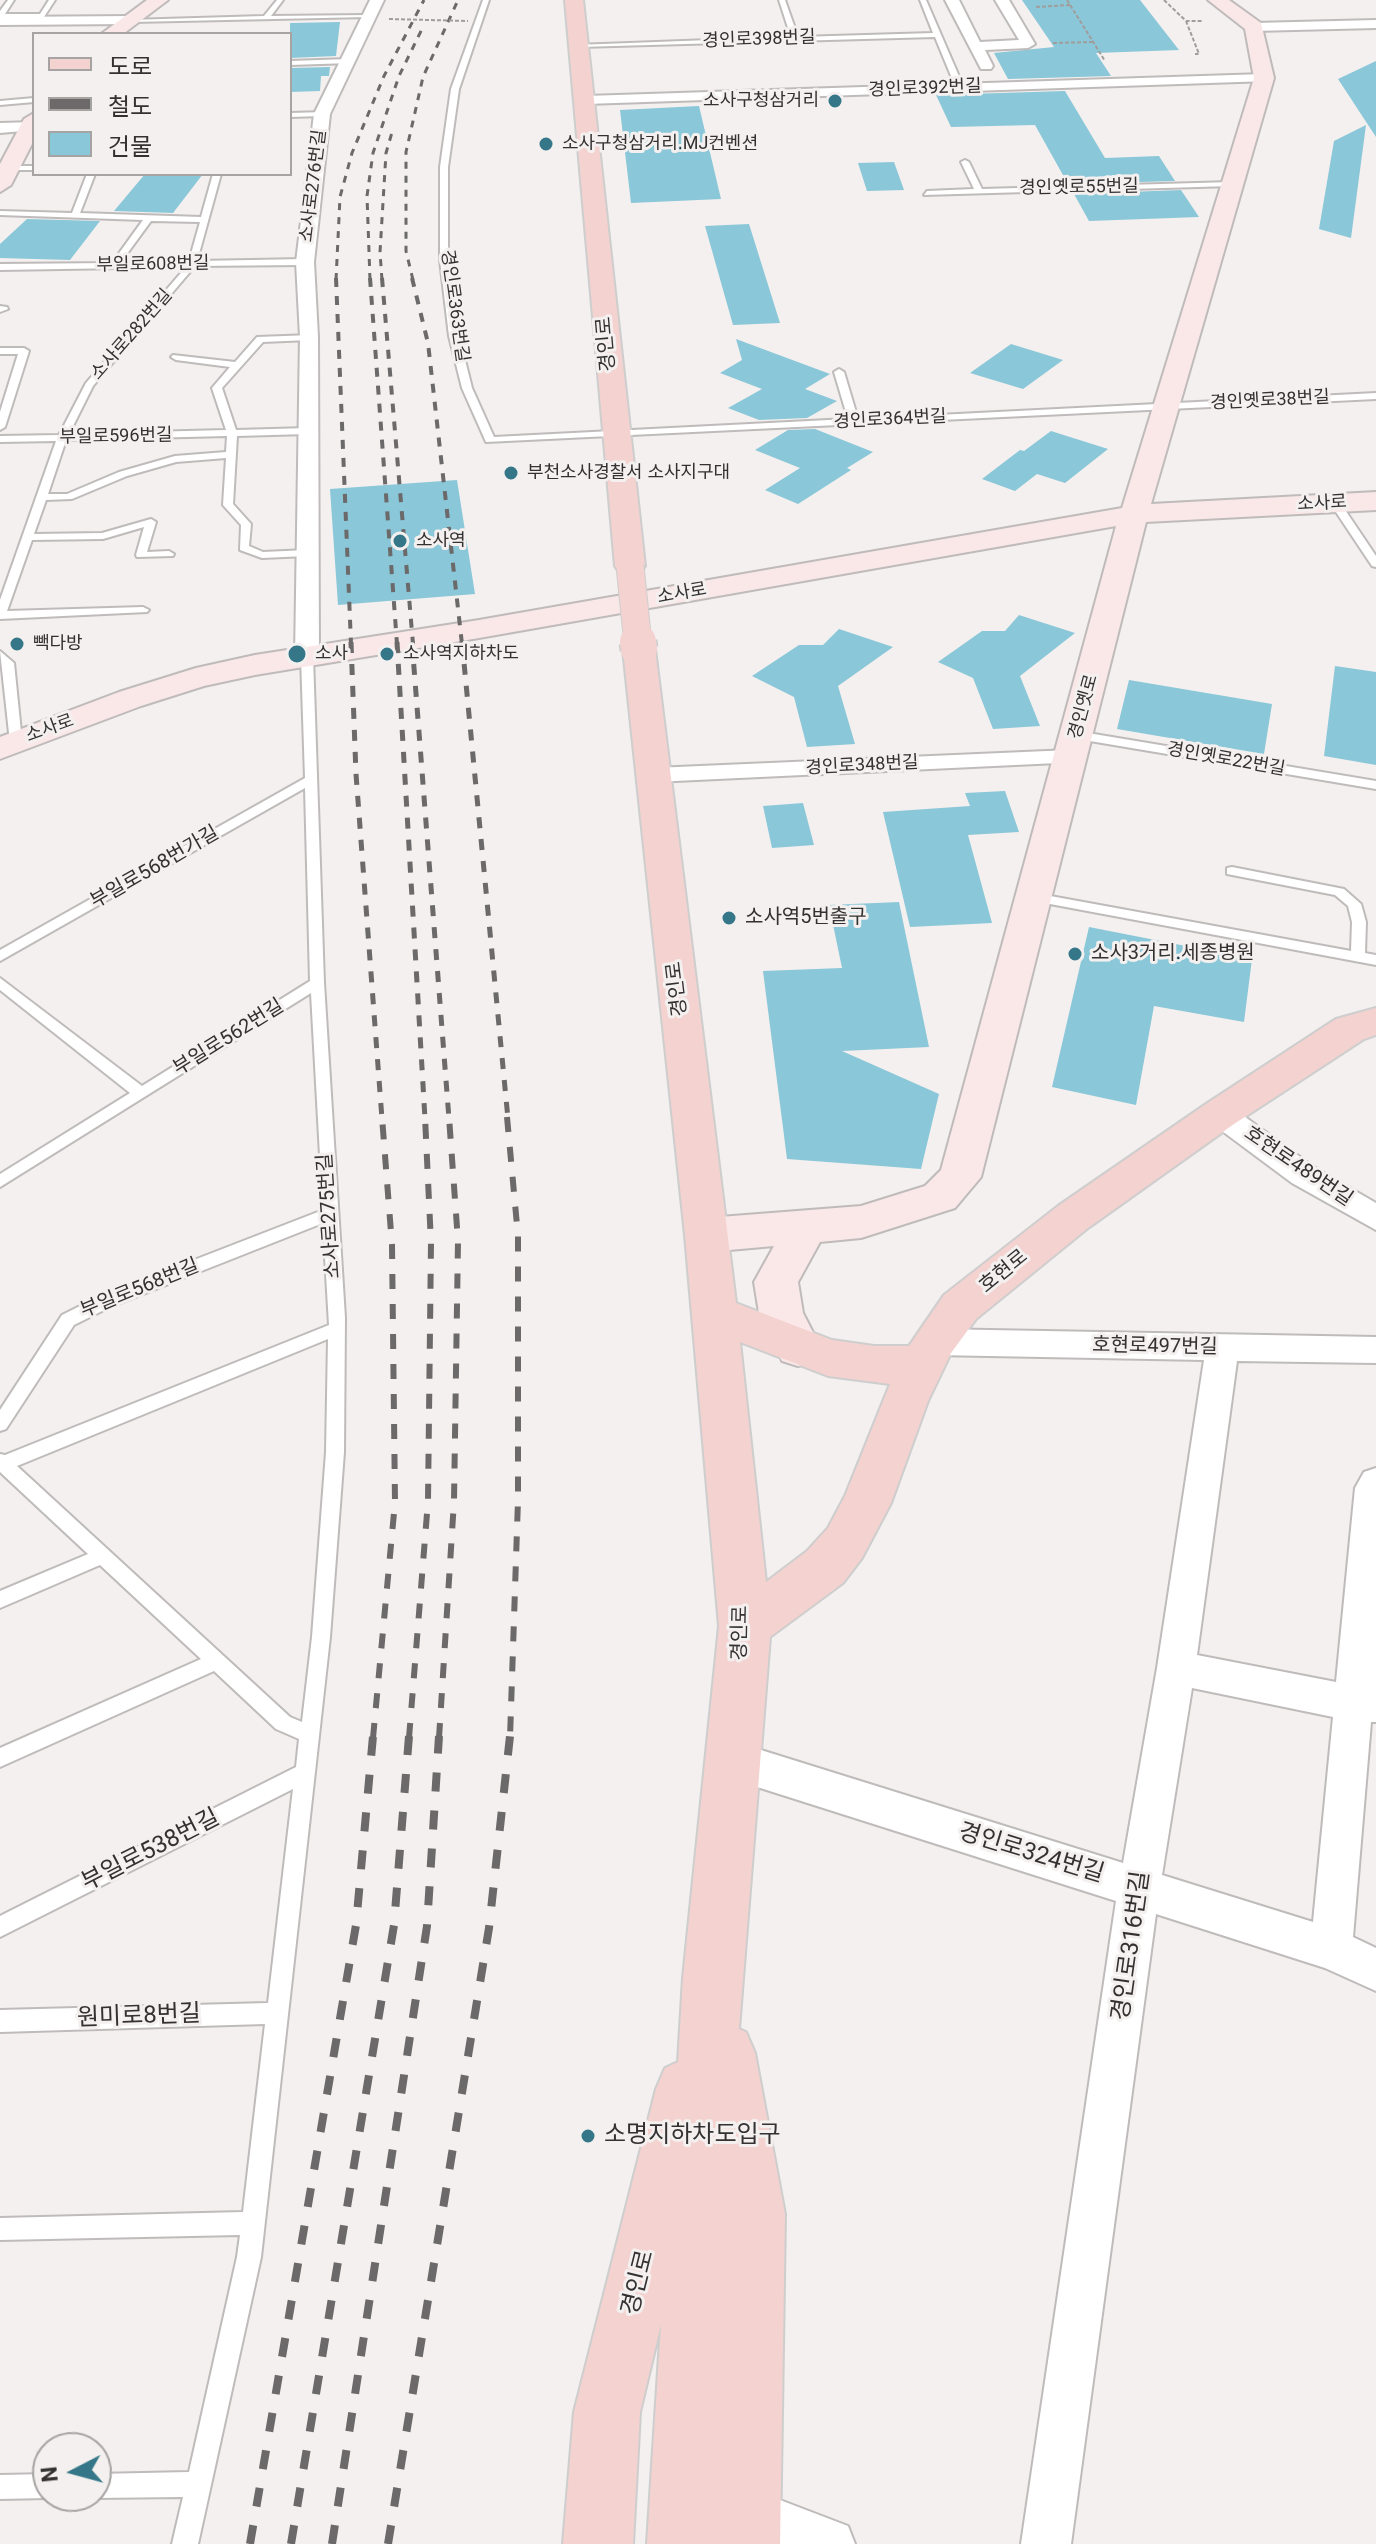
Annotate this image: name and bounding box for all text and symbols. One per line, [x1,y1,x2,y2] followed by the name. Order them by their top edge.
[702,27,816,53] street label: 경인로398번길
[32,32,292,176] legend
[108,53,152,81] text: 도로
[868,76,982,102] street label: 경인로392번길
[703,90,819,112] place label: 소사구청삼거리
[826,92,844,110] marker: 소사구청삼거리
[108,93,152,121] text: 철도
[296,129,332,243] street label: 소사로276번길
[108,133,152,161] text: 건물
[562,133,758,155] place label: 소사구청삼거리.MJ컨벤션
[537,135,555,153] marker: 소사구청삼거리.MJ컨벤션
[1019,176,1139,200] street label: 경인옛로55번길
[435,248,473,364] street label: 경인로363번길
[96,253,210,277] street label: 부일로608번길
[87,285,177,385] street label: 소사로282번길
[593,315,621,373] street label: 경인로
[1210,387,1330,415] street label: 경인옛로38번길
[833,406,947,434] street label: 경인로364번길
[59,425,173,449] street label: 부일로596번길
[527,462,730,484] place label: 부천소사경찰서 소사지구대
[502,464,520,482] marker: 부천소사경찰서 소사지구대
[1297,492,1347,516] street label: 소사로
[416,530,466,552] place label: 소사역
[391,532,409,550] marker: 소사역
[656,579,708,609] street label: 소사로
[33,633,83,655] place label: 빽다방
[8,635,26,653] marker: 빽다방
[286,643,308,665] marker: 소사
[315,643,348,665] place label: 소사
[403,643,519,665] place label: 소사역지하차도
[378,645,396,663] marker: 소사역지하차도
[1065,672,1103,742] street label: 경인옛로
[23,710,77,748] street label: 소사로
[1165,739,1287,781] street label: 경인옛로22번길
[805,752,919,780] street label: 경인로348번길
[87,822,223,914] street label: 부일로568번가길
[745,906,867,930] place label: 소사역5번출구
[720,909,738,927] marker: 소사역5번출구
[1091,942,1255,966] place label: 소사3거리.세종병원
[1066,945,1084,963] marker: 소사3거리.세종병원
[663,960,693,1018] street label: 경인로
[169,995,289,1081] street label: 부일로562번길
[1239,1122,1357,1212] street label: 호현로489번길
[314,1152,346,1280] street label: 소사로275번길
[975,1245,1033,1299] street label: 호현로
[77,1254,203,1324] street label: 부일로568번길
[1092,1334,1218,1360] street label: 호현로497번길
[729,1605,753,1661] street label: 경인로
[77,1804,225,1898] street label: 부일로538번길
[955,1818,1107,1890] street label: 경인로324번길
[1107,1869,1157,2023] street label: 경인로316번길
[77,2000,201,2034] street label: 원미로8번길
[604,2122,781,2150] place label: 소명지하차도입구
[579,2127,597,2145] marker: 소명지하차도입구
[617,2247,661,2319] street label: 경인로
[32,2432,112,2512] north arrow
[36,2465,63,2483] text: N

